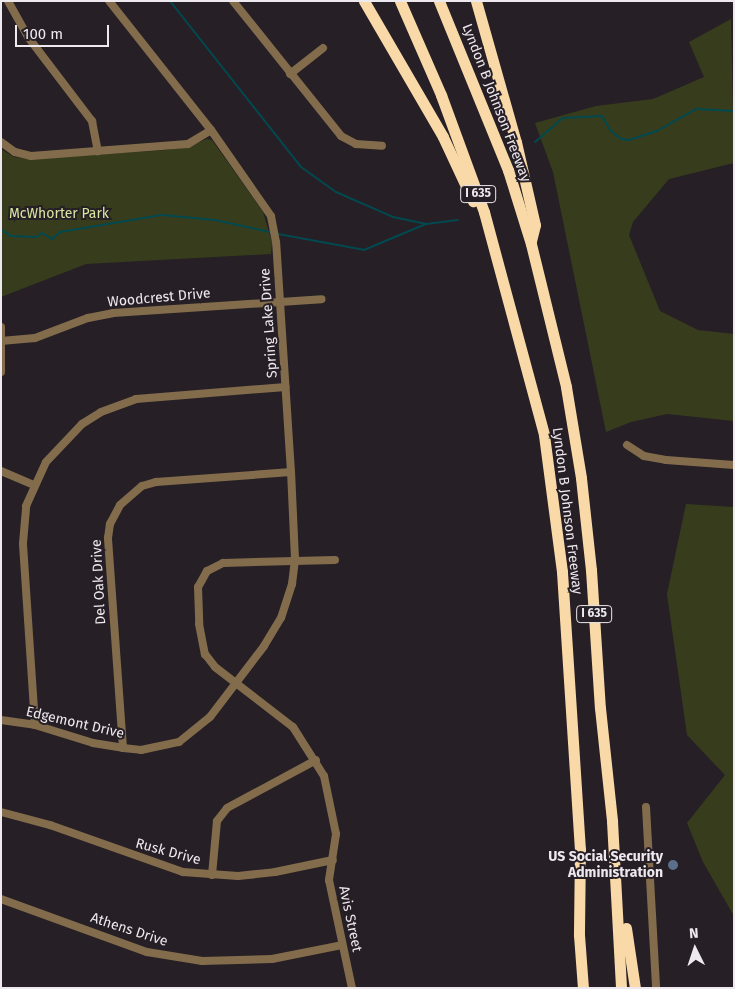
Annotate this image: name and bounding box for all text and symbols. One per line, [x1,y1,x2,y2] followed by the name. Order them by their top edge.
[18,15,111,47] scale bar
[458,22,534,184] street label: Lyndon B Johnson Freeway
[23,25,63,43] text: 100 m
[459,184,497,203] road number: I 635
[9,206,109,222] park label: McWhorter Park
[257,267,281,379] street label: Spring Lake Drive
[107,285,211,311] street label: Woodcrest Drive
[548,427,586,595] street label: Lyndon B Johnson Freeway
[88,539,110,625] street label: Del Oak Drive
[575,604,613,624] road number: I 635
[24,704,126,742] street label: Edgemont Drive
[134,835,202,869] street label: Rusk Drive
[548,849,663,882] place label: US Social Security Administration
[667,859,679,871] marker: US Social Security Administration
[335,884,365,954] street label: Avis Street
[88,910,170,950] street label: Athens Drive
[670,924,720,974] north arrow
[689,925,699,942] text: N

